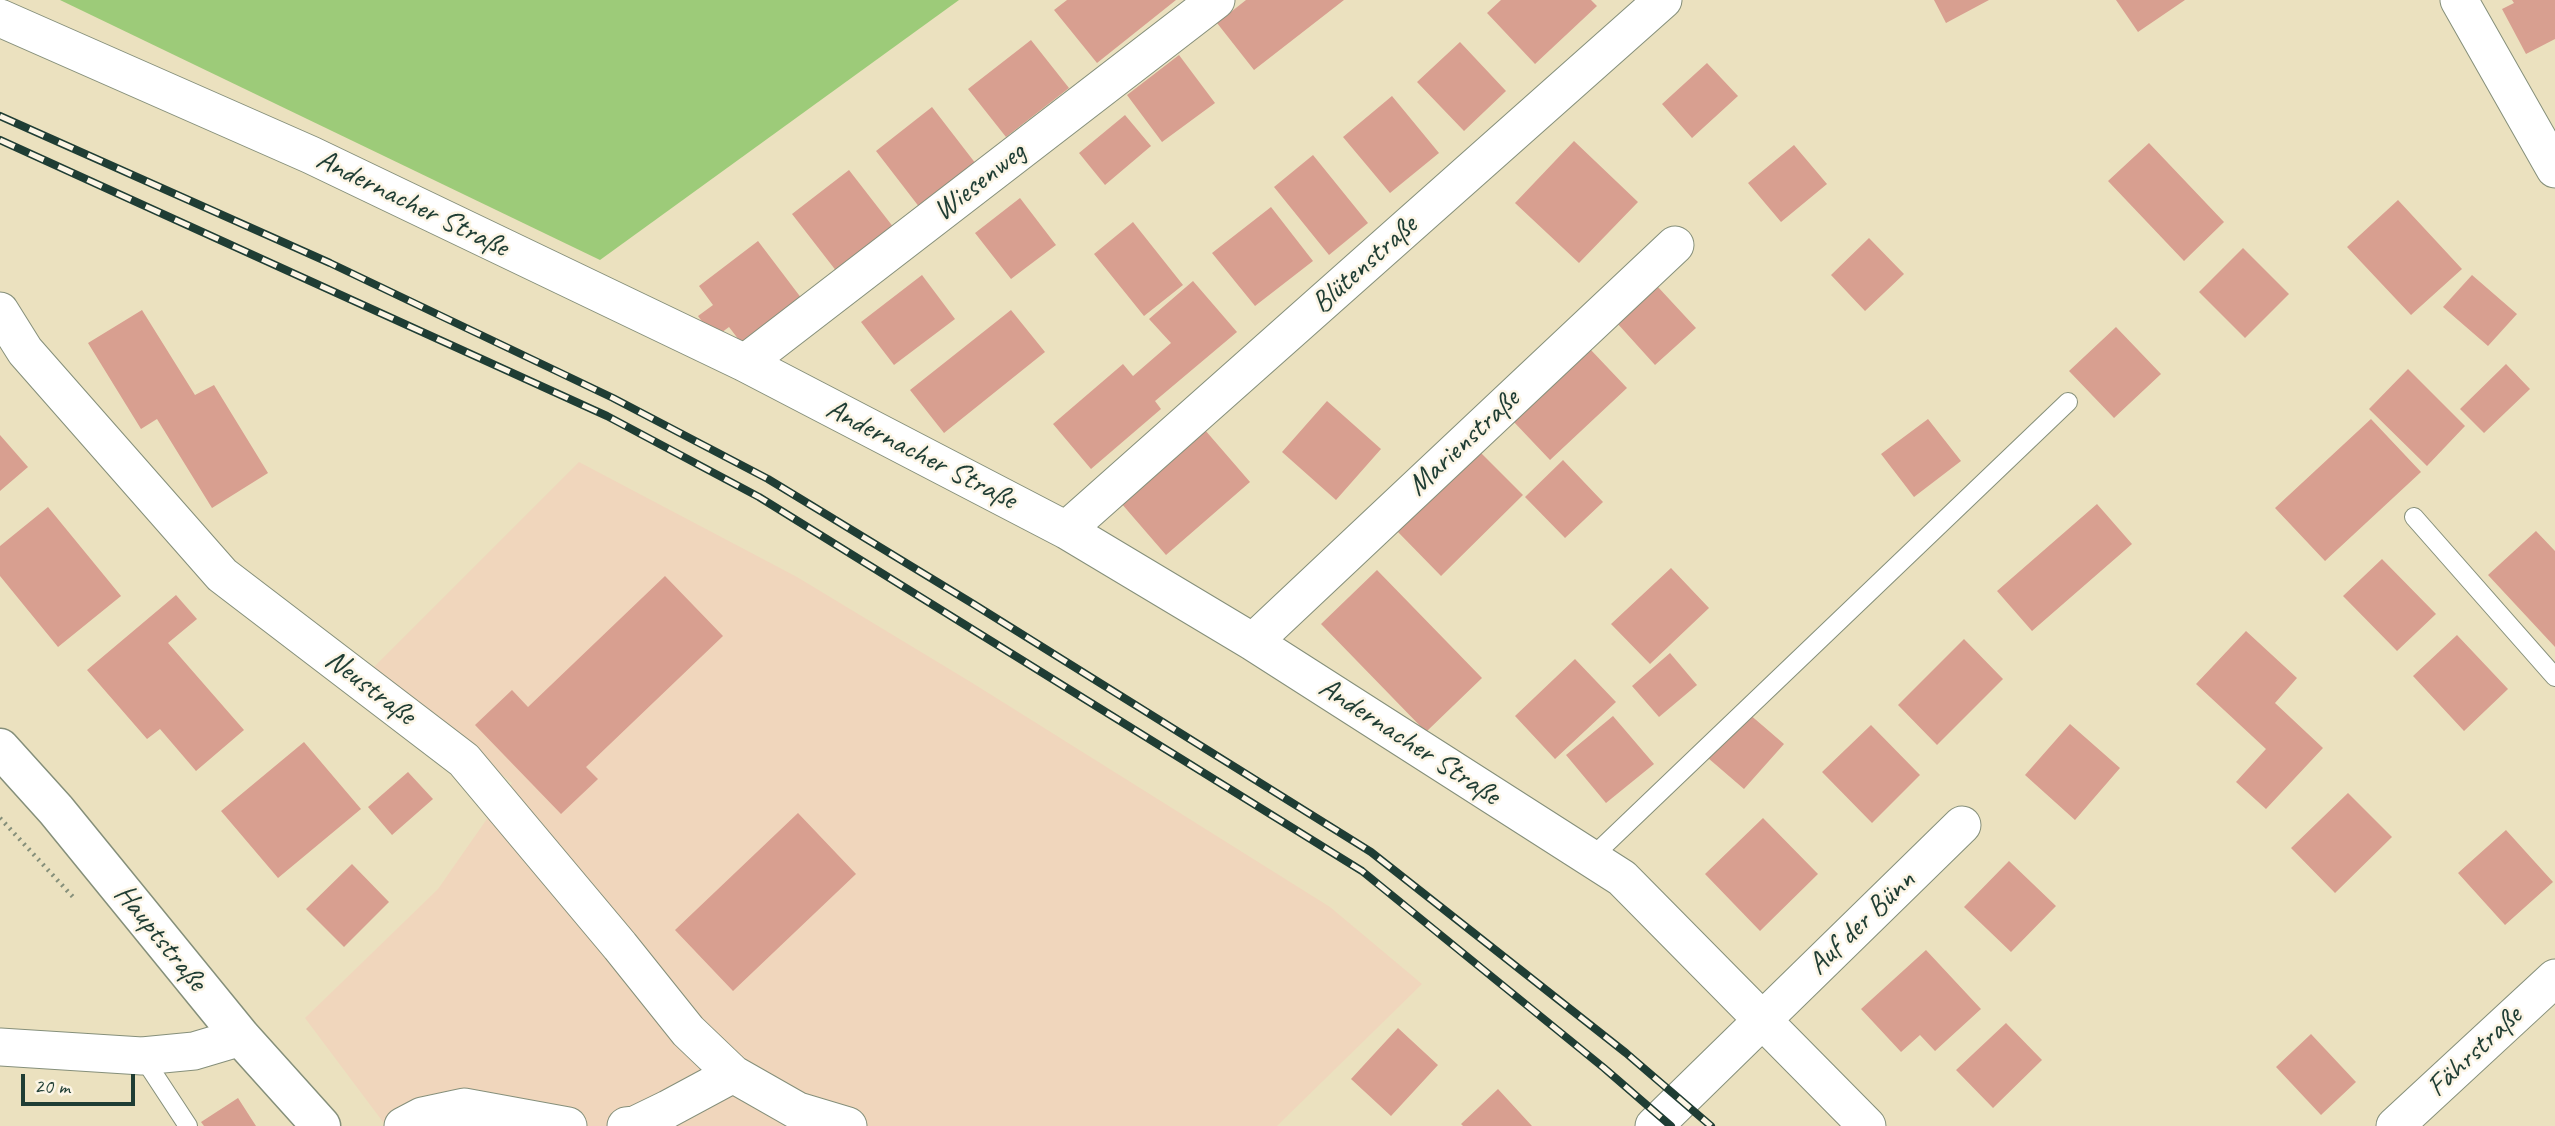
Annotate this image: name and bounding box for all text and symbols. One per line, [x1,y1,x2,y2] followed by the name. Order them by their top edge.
[927,135,1033,229] street label: Wiesenweg
[310,142,514,266] street label: Andernacher Straße
[1305,208,1425,322] street label: Blütenstraße
[1400,382,1528,504] street label: Marienstraße
[820,392,1022,518] street label: Andernacher Straße
[318,642,422,734] street label: Neustraße
[1312,670,1506,814] street label: Andernacher Straße
[1801,863,1923,983] street label: Auf der Bünn
[106,877,214,999] street label: Hauptstraße
[2420,999,2530,1105] street label: Fährstraße
[24,1060,138,1104] scale bar
[34,1073,70,1099] text: 20 m

